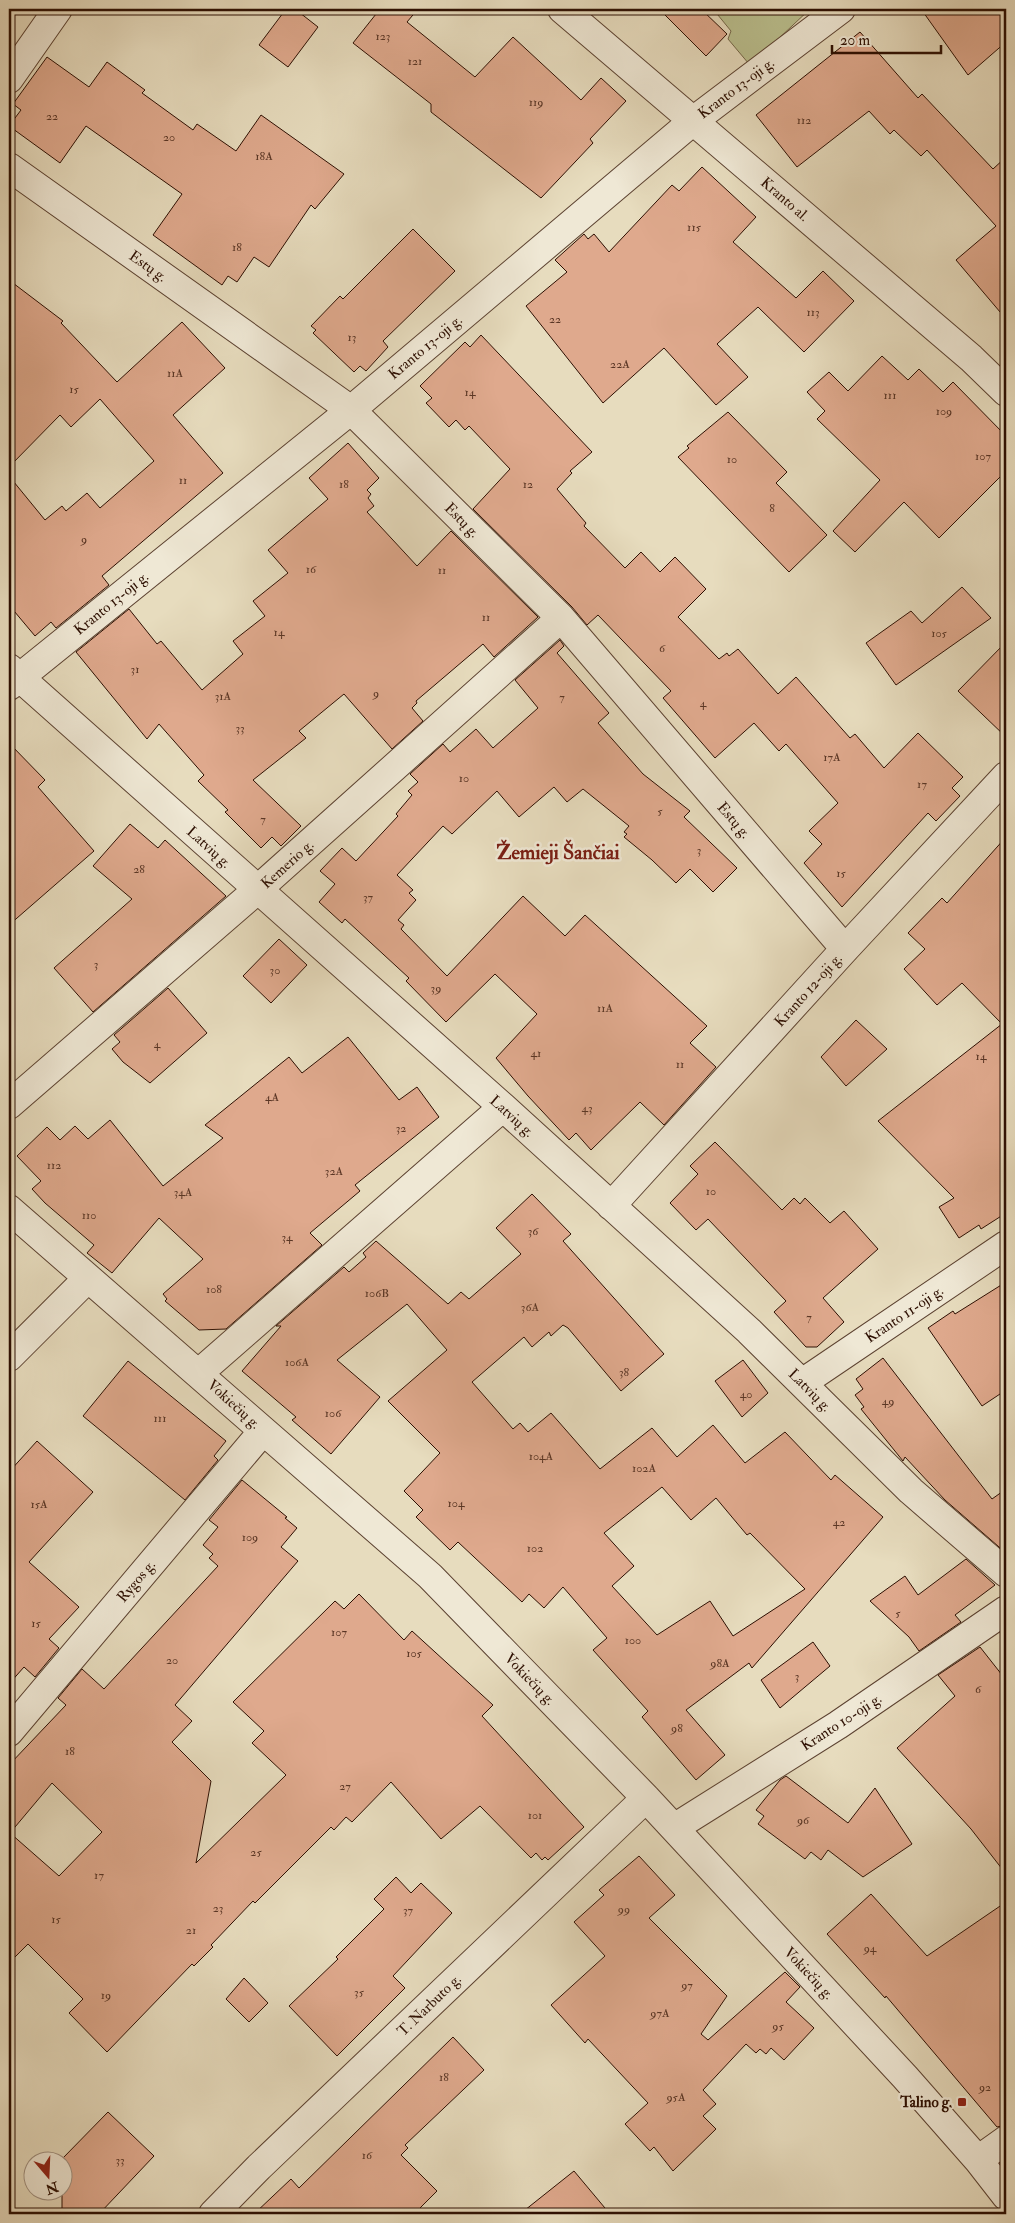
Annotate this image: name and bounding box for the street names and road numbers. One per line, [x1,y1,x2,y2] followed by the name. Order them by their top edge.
[694,54,778,123] street label: Kranto 13-oji g.
[757,173,813,226] street label: Kranto al.
[125,247,170,286] street label: Estų g.
[385,311,466,384] street label: Kranto 13-oji g.
[440,499,483,542] street label: Estų g.
[70,567,153,639] street label: Kranto 13-oji g.
[713,798,755,842] street label: Estų g.
[182,822,235,872] street label: Latvių g.
[257,836,318,893] street label: Kemerio g.
[770,950,846,1031] street label: Kranto 12-oji g.
[485,1091,538,1141] street label: Latvių g.
[862,1281,947,1348] street label: Kranto 11-oji g.
[784,1365,835,1416] street label: Latvių g.
[203,1376,264,1433] street label: Vokiečių g.
[113,1556,160,1607] street label: Rygos g.
[500,1649,559,1709] street label: Vokiečių g.
[797,1689,885,1756] street label: Kranto 10-oji g.
[780,1943,838,2004] street label: Vokiečių g.
[393,1970,465,2041] street label: T. Narbuto g.

